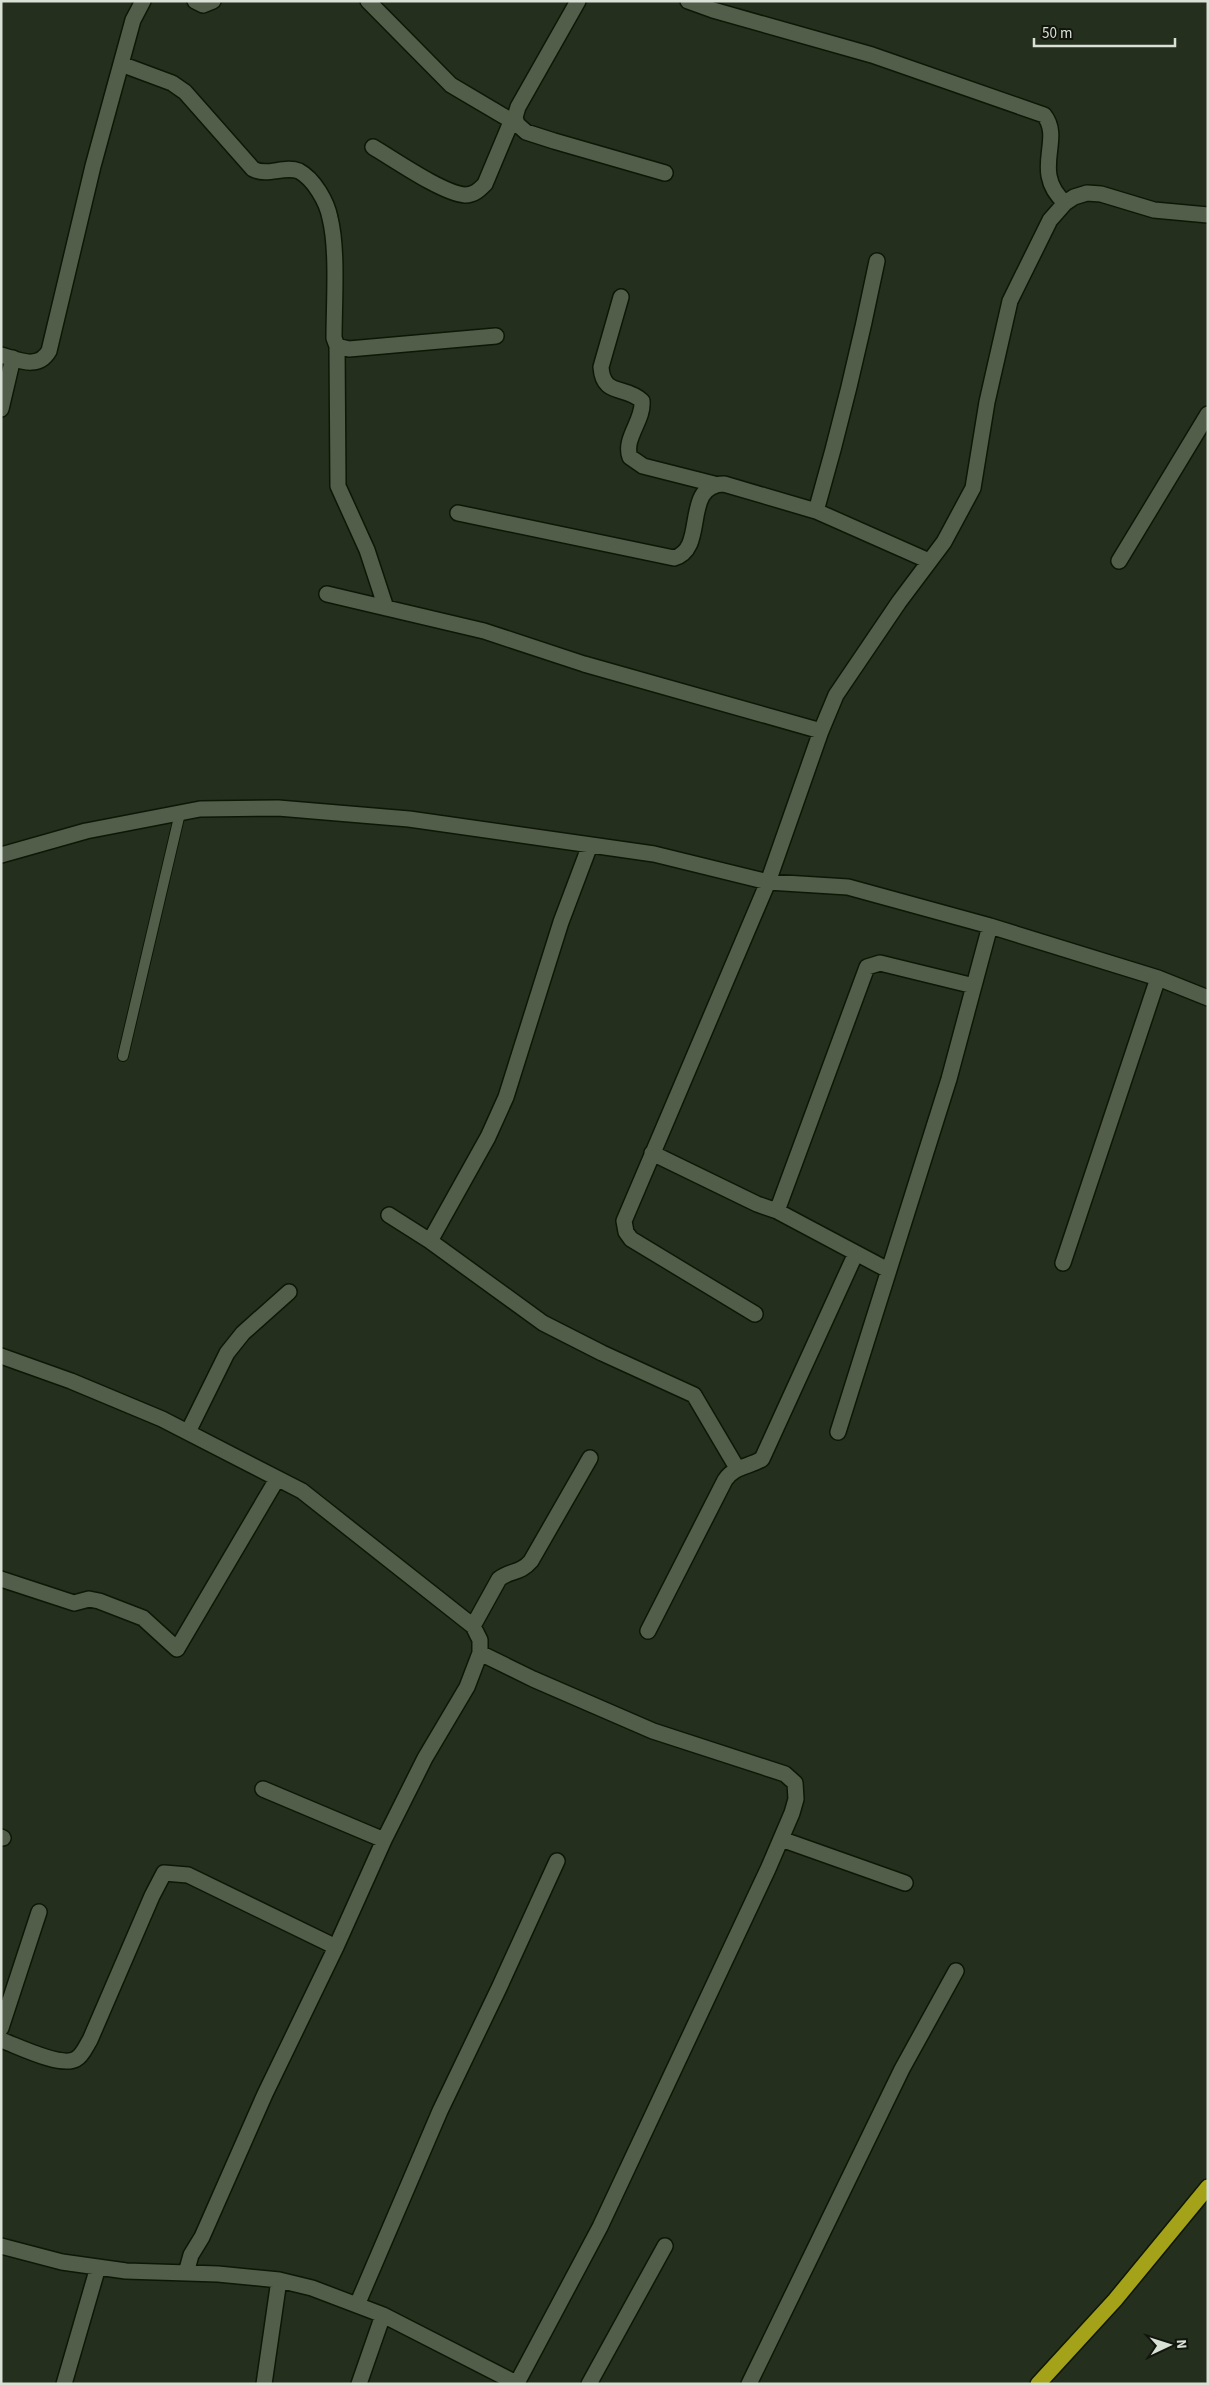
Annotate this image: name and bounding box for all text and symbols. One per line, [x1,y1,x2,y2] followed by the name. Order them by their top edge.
[1034,15,1175,47] scale bar
[1042,23,1072,44] text: 50 m
[1144,2320,1194,2370] north arrow
[1171,2339,1191,2350] text: N

